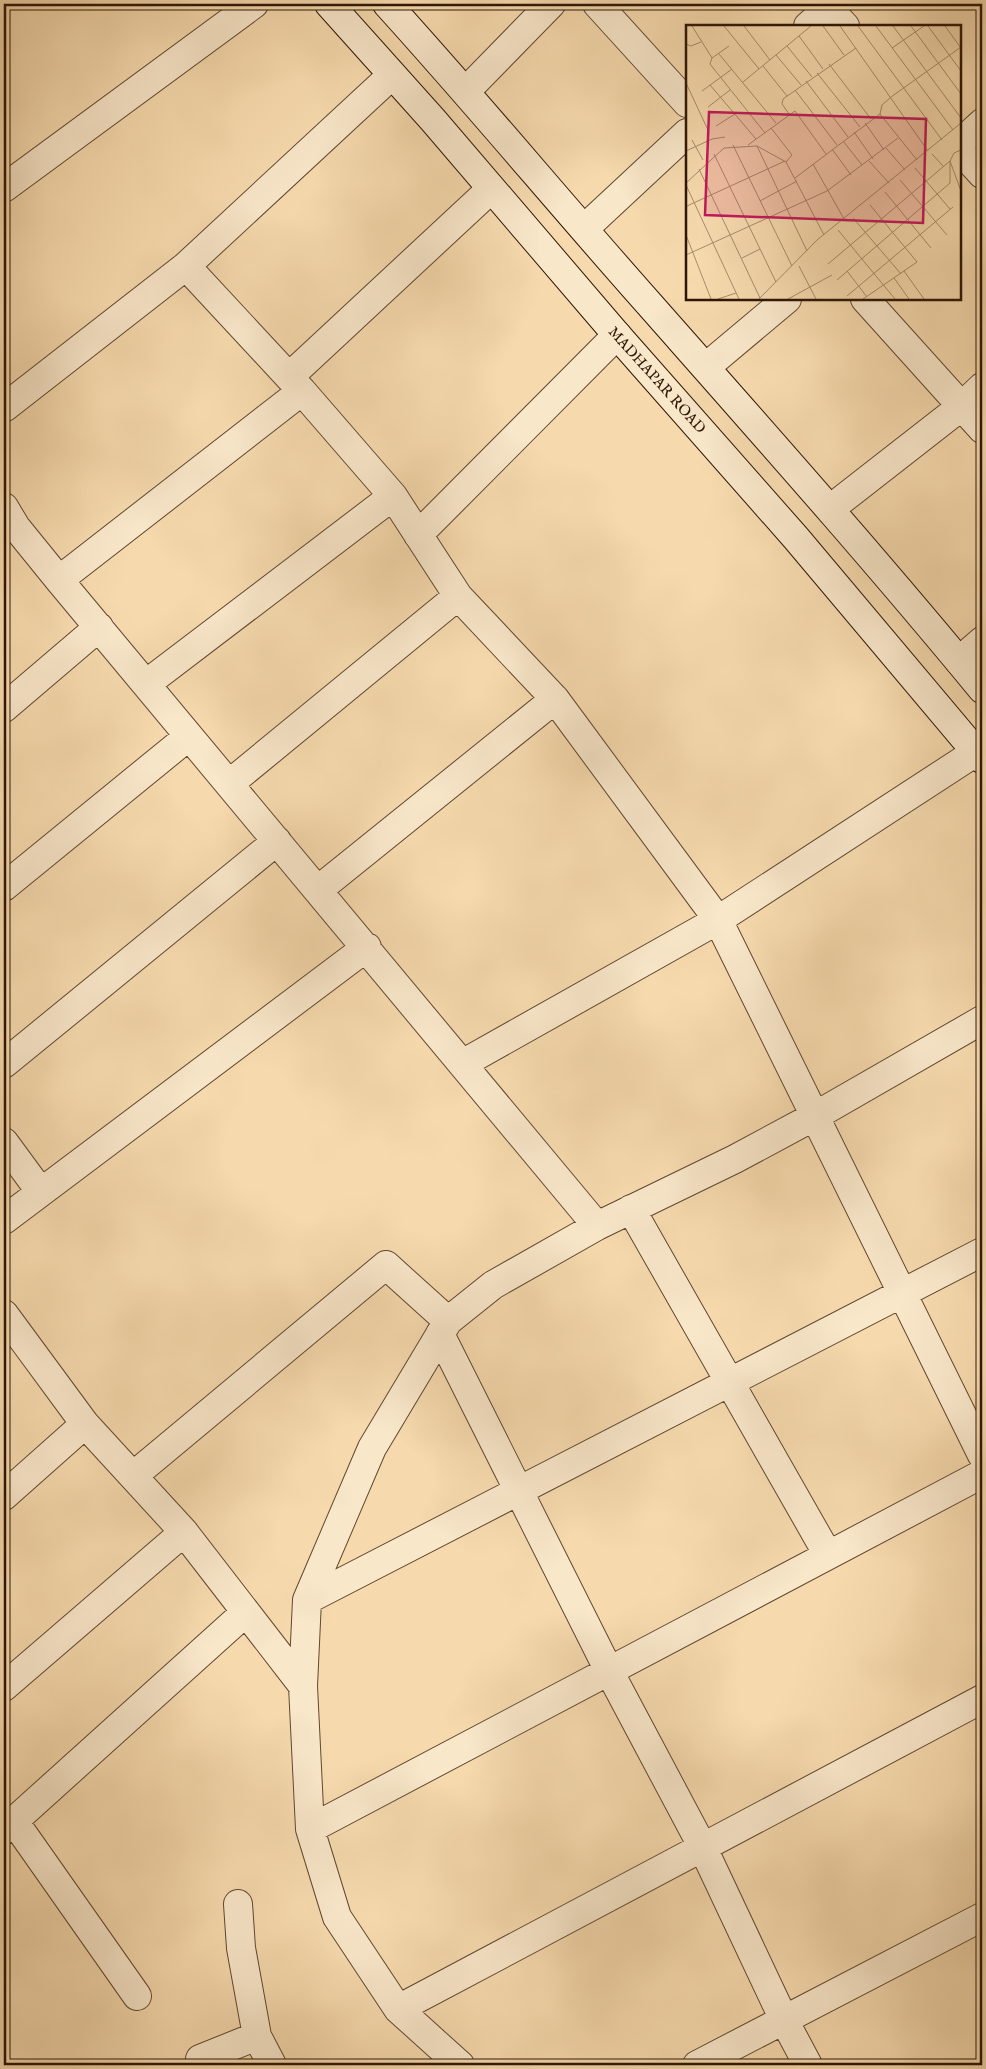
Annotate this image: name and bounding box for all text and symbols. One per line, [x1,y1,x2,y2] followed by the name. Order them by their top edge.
[686,25,961,300] inset map
[604,323,710,437] street label: MADHAPAR ROAD

